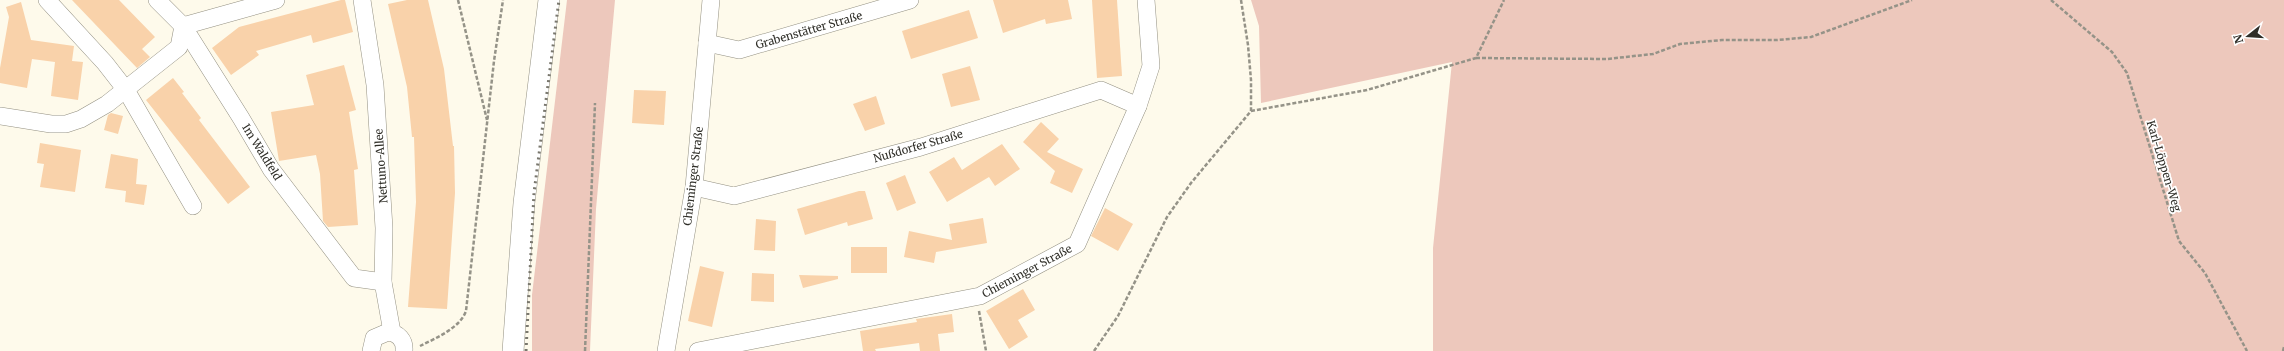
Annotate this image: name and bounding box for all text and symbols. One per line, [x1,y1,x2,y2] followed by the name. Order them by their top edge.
[754,8,864,52] street label: Grabenstätter Straße
[2228,16,2268,56] north arrow
[2230,32,2246,45] text: N
[2144,119,2185,213] street label: Karl-Löppen-Weg
[239,121,285,183] street label: Im Waldfeld
[680,125,706,226] street label: Chieminger Straße
[872,126,965,165] street label: Nußdorfer Straße
[371,128,391,204] street label: Nettuno-Allee
[980,241,1075,301] street label: Chieminger Straße

